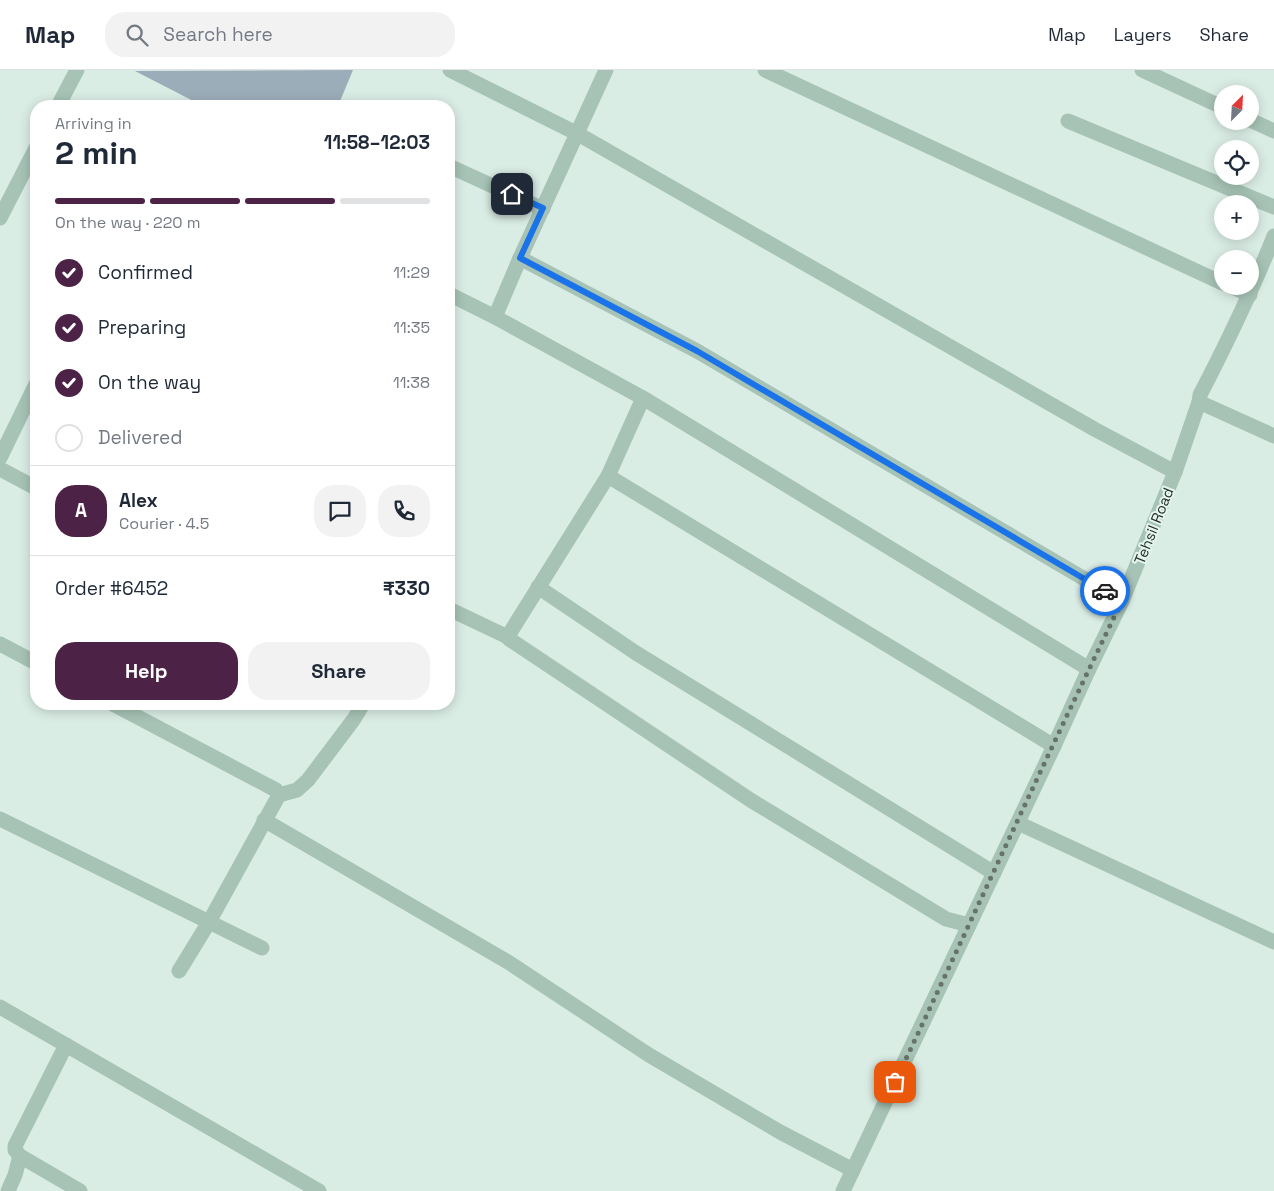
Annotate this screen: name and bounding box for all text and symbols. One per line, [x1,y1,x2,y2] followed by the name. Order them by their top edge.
[105,12,455,57] search box
[25,19,75,50] text: Map
[123,21,151,49] icon: search
[163,22,273,47] text: Search here
[1048,23,1086,46] text: Map
[1114,23,1171,46] text: Layers
[1199,23,1249,46] text: Share
[1214,85,1259,130] north arrow
[1214,85,1259,295] map controls
[55,113,132,134] text: Arriving in
[324,130,430,155] text: 11:58–12:03
[55,133,138,173] text: 2 min
[1214,140,1259,185] button: locate
[491,173,533,215] pin
[498,180,526,208] icon: home
[1214,195,1259,240] button: +
[55,212,201,233] text: On the way · 220 m
[1214,250,1259,295] button: −
[55,259,83,287] icon: check
[98,260,193,285] text: Confirmed
[393,262,430,283] text: 11:29
[55,314,83,342] icon: check
[98,315,186,340] text: Preparing
[393,317,430,338] text: 11:35
[55,369,83,397] icon: check
[98,370,201,395] text: On the way
[393,372,430,393] text: 11:38
[98,425,183,450] text: Delivered
[314,485,366,537] button: chat
[378,485,430,537] button: phone
[1129,485,1178,567] street label: Tehsil Road
[119,488,158,513] text: Alex
[75,498,87,523] text: A
[119,513,209,534] text: Courier · 4.5
[1080,566,1130,616] courier
[55,576,168,601] text: Order #6452
[383,576,430,601] text: ₹330
[1091,577,1119,605] icon: car
[55,642,238,700] button: Help
[248,642,430,700] button: Share
[874,1061,916,1103] pin
[881,1068,909,1096] icon: bag

